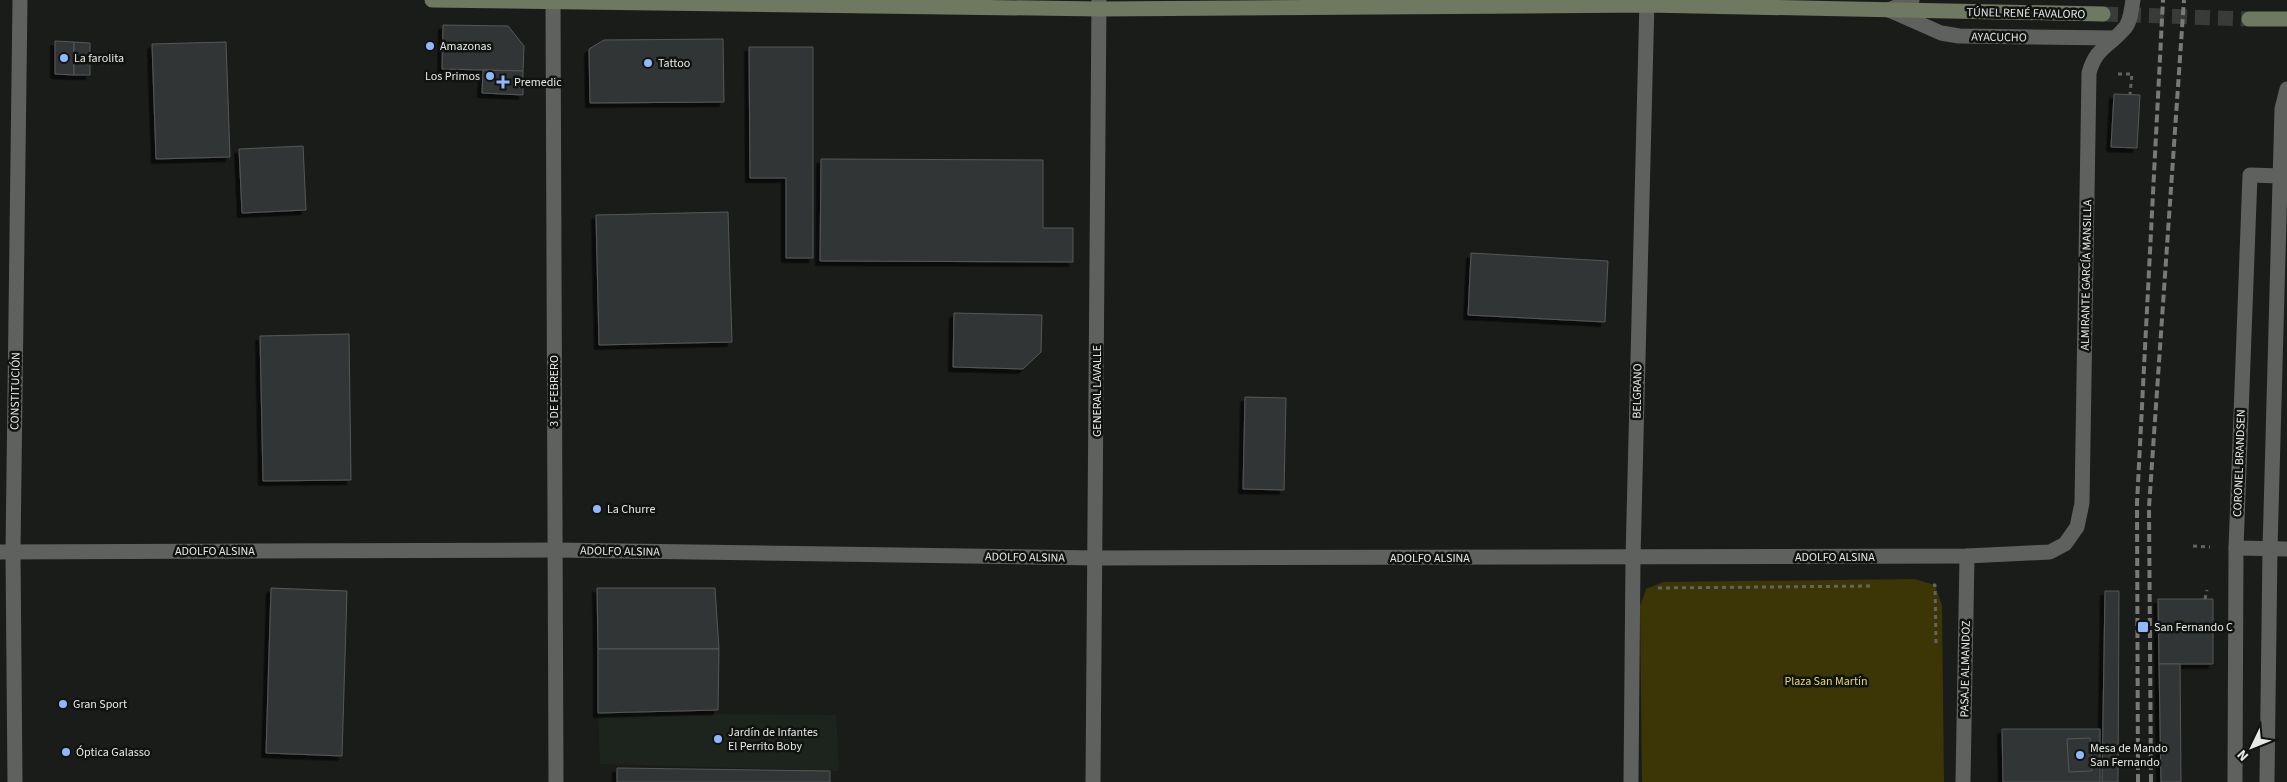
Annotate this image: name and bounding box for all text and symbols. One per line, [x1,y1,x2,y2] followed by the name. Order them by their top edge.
[1966,4,2086,23] street label: TÚNEL RENÉ FAVALORO
[1971,29,2027,46] street label: AYACUCHO
[440,38,492,55] place label: Amazonas
[424,40,436,52] marker: Amazonas
[74,50,124,67] place label: La farolita
[58,52,70,64] marker: La farolita
[658,55,690,72] place label: Tattoo
[642,57,654,69] marker: Tattoo
[425,68,480,85] place label: Los Primos
[484,70,496,82] marker: Los Primos
[514,74,562,91] place label: Premedic
[496,75,510,89] marker: Premedic
[2077,199,2096,351] street label: ALMIRANTE GARCÍA MANSILLA
[1089,345,1106,437] street label: GENERAL LAVALLE
[6,352,25,430] street label: CONSTITUCIÓN
[546,355,563,427] street label: 3 DE FEBRERO
[1629,363,1646,419] street label: BELGRANO
[2229,409,2250,517] street label: CORONEL BRANDSEN
[607,501,655,518] place label: La Churre
[591,503,603,515] marker: La Churre
[580,542,661,561] street label: ADOLFO ALSINA
[175,543,255,560] street label: ADOLFO ALSINA
[985,548,1066,567] street label: ADOLFO ALSINA
[1795,549,1875,566] street label: ADOLFO ALSINA
[1390,550,1470,567] street label: ADOLFO ALSINA
[2154,619,2233,636] place label: San Fernando C
[1956,620,1975,718] street label: PASAJE ALMANDOZ
[2136,620,2150,634] marker: San Fernando C
[1784,673,1868,690] park label: Plaza San Martín
[73,696,127,713] place label: Gran Sport
[57,698,69,710] marker: Gran Sport
[2227,722,2277,772] north arrow
[728,724,818,755] place label: Jardín de Infantes El Perrito Boby
[712,733,724,745] marker: Jardín de Infantes El Perrito Boby
[2090,740,2168,771] place label: Mesa de Mando San Fernando
[76,744,150,761] place label: Óptica Galasso
[2233,745,2254,765] text: N
[60,746,72,758] marker: Óptica Galasso
[2074,749,2086,761] marker: Mesa de Mando San Fernando

